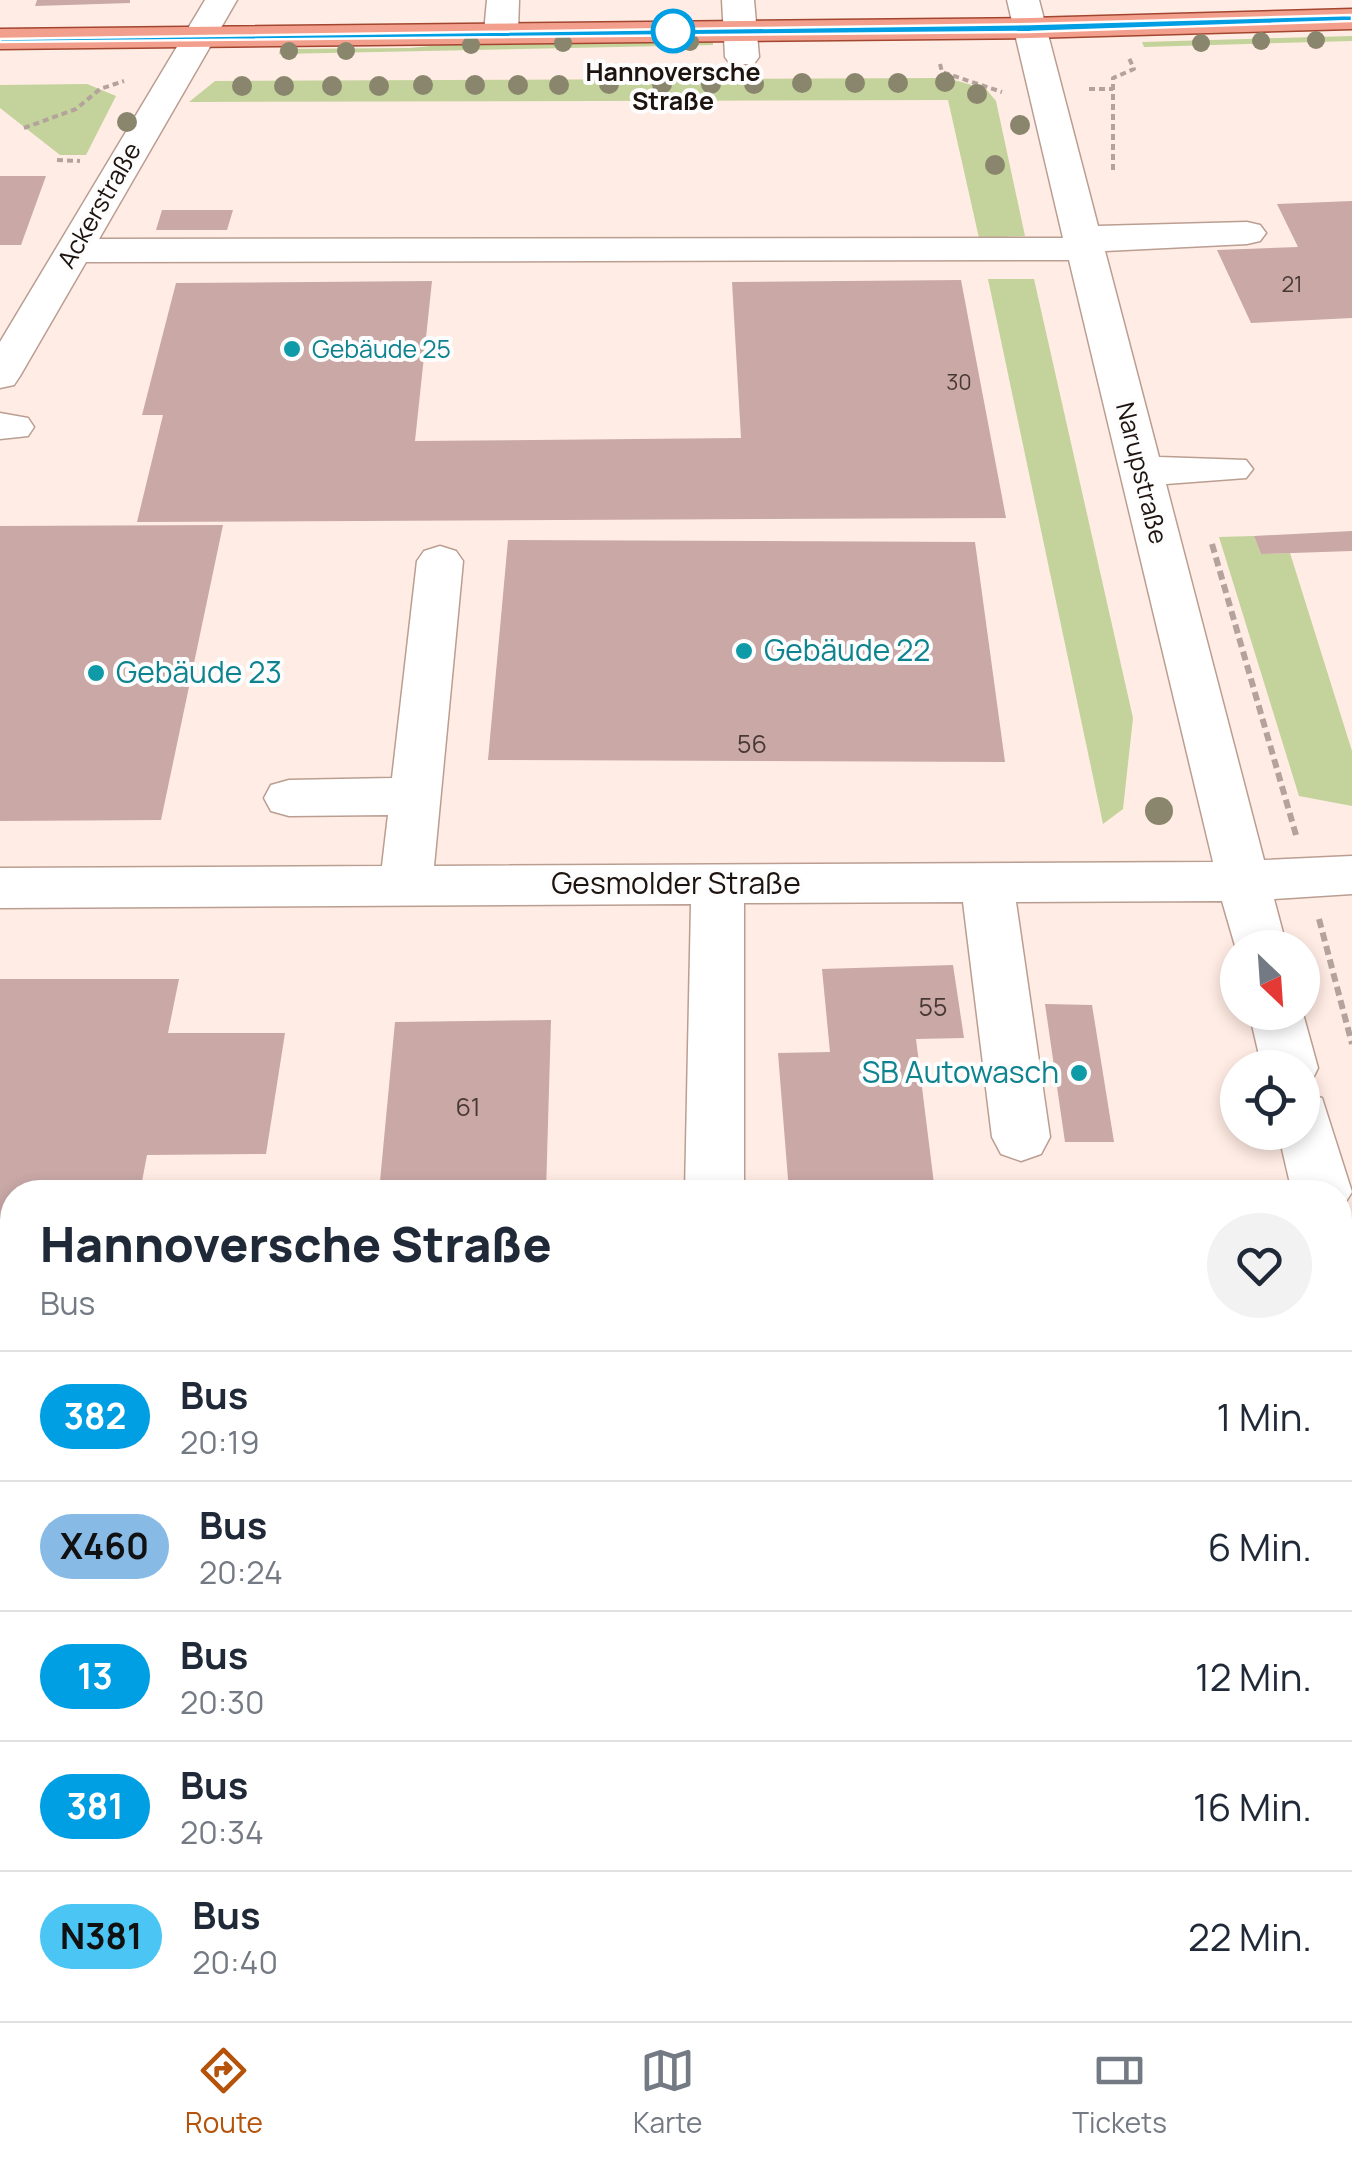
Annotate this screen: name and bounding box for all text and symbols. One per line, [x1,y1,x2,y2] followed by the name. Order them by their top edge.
[652,10,694,52] marker: Hannoversche Straße
[586,54,760,118] place label: Hannoversche Straße
[48,135,149,274] street label: Ackerstraße
[1281,269,1303,299] house number: 21
[312,331,451,366] place label: Gebäude 25
[281,338,303,360] marker: Gebäude 25
[946,367,972,397] house number: 30
[1108,398,1177,547] street label: Narupstraße
[764,629,930,670] place label: Gebäude 22
[733,640,755,662] marker: Gebäude 22
[116,651,282,692] place label: Gebäude 23
[85,662,107,684] marker: Gebäude 23
[737,726,767,761] house number: 56
[551,862,801,903] street label: Gesmolder Straße
[1220,930,1320,1030] north arrow
[1220,930,1320,1150] map controls
[919,989,947,1024] house number: 55
[1220,1050,1320,1150] button: locate
[862,1051,1059,1092] place label: SB Autowasch
[1068,1062,1090,1084] marker: SB Autowasch
[456,1089,480,1124] house number: 61
[40,1211,552,1276] text: Hannoversche Straße
[1207,1213,1312,1318] button: heart
[40,1281,95,1325] text: Bus
[180,1368,248,1420] text: Bus
[1217,1390,1312,1442] text: 1 Min.
[64,1392,126,1440] text: 382
[180,1420,260,1464] text: 20:19
[199,1498,267,1550] text: Bus
[1208,1520,1312,1572] text: 6 Min.
[60,1522,149,1570] text: X460
[199,1550,283,1594] text: 20:24
[180,1628,248,1680] text: Bus
[1195,1650,1312,1702] text: 12 Min.
[77,1652,113,1700] text: 13
[180,1680,265,1724] text: 20:30
[180,1758,248,1810] text: Bus
[1193,1780,1312,1832] text: 16 Min.
[66,1782,124,1830] text: 381
[180,1810,264,1854] text: 20:34
[192,1888,261,1940] text: Bus
[1188,1910,1312,1962] text: 22 Min.
[60,1912,142,1960] text: N381
[192,1940,278,1984] text: 20:40
[185,2043,263,2141] tab: Route
[633,2043,702,2141] tab: Karte
[1072,2043,1167,2141] tab: Tickets

